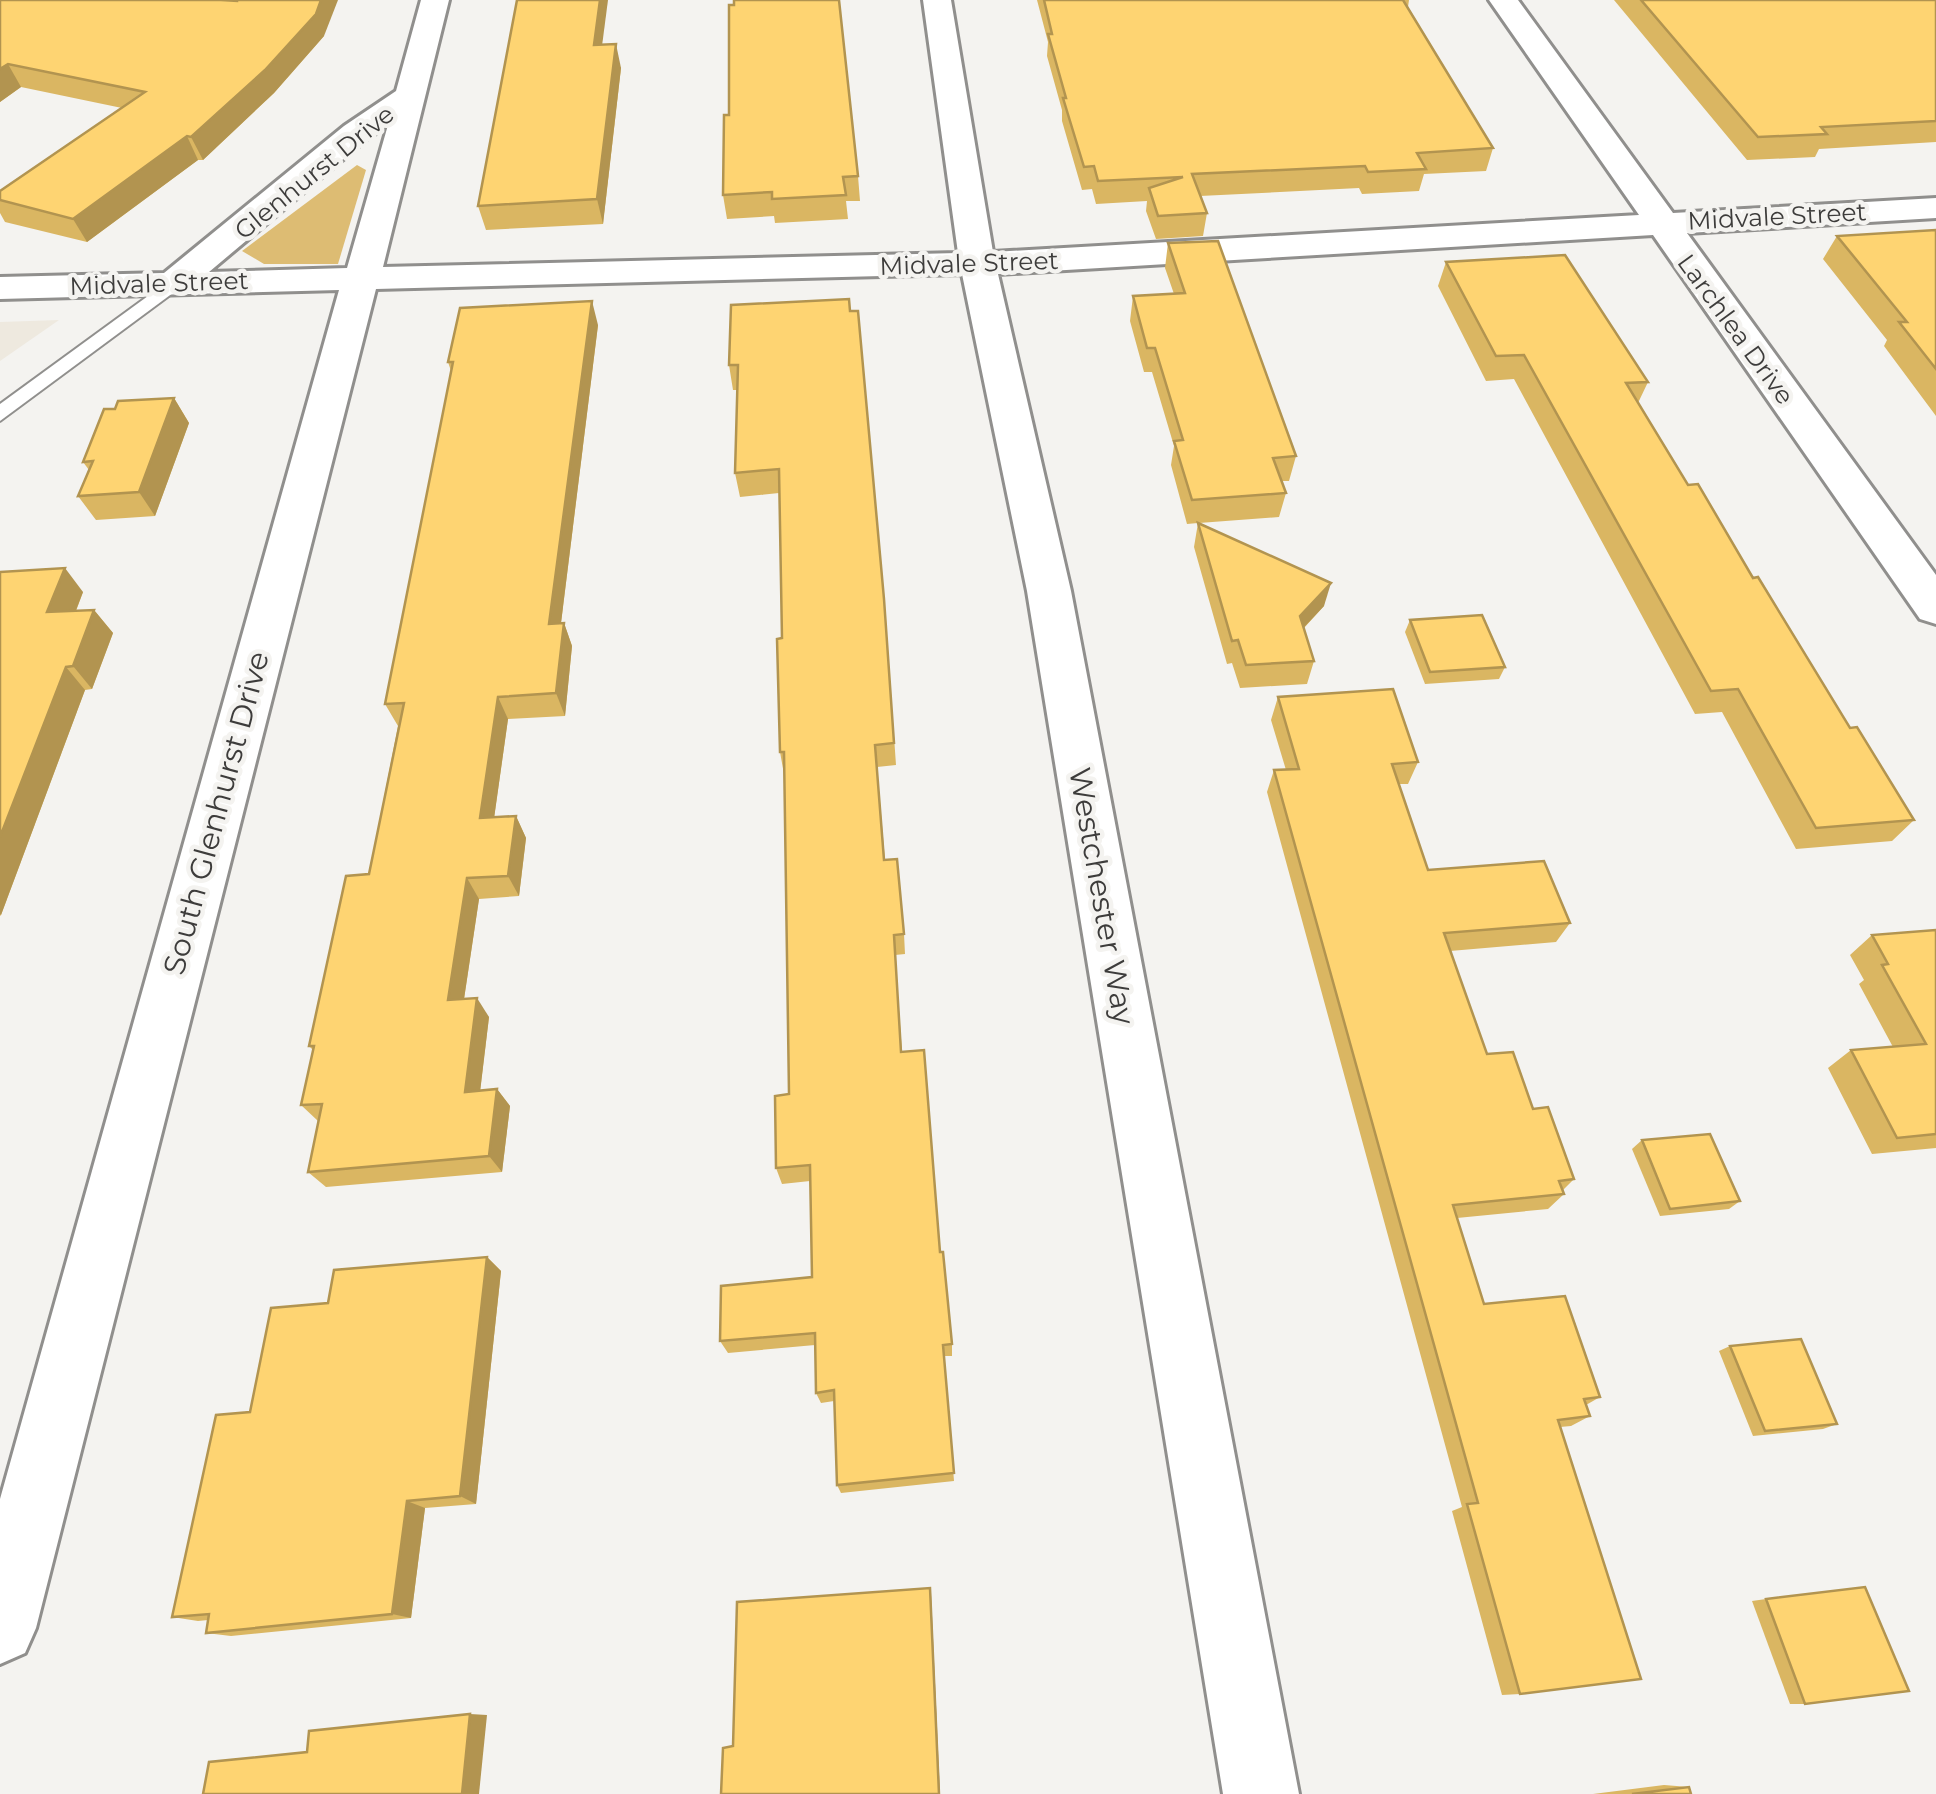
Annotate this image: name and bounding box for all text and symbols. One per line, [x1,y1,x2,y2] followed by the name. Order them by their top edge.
[228,99,400,245] street label: Glenhurst Drive
[1687,196,1867,236] street label: Midvale Street
[879,245,1059,281] street label: Midvale Street
[1671,248,1801,410] street label: Larchlea Drive
[69,265,249,301] street label: Midvale Street
[155,647,277,979] street label: South Glenhurst Drive
[1061,765,1143,1028] street label: Westchester Way

